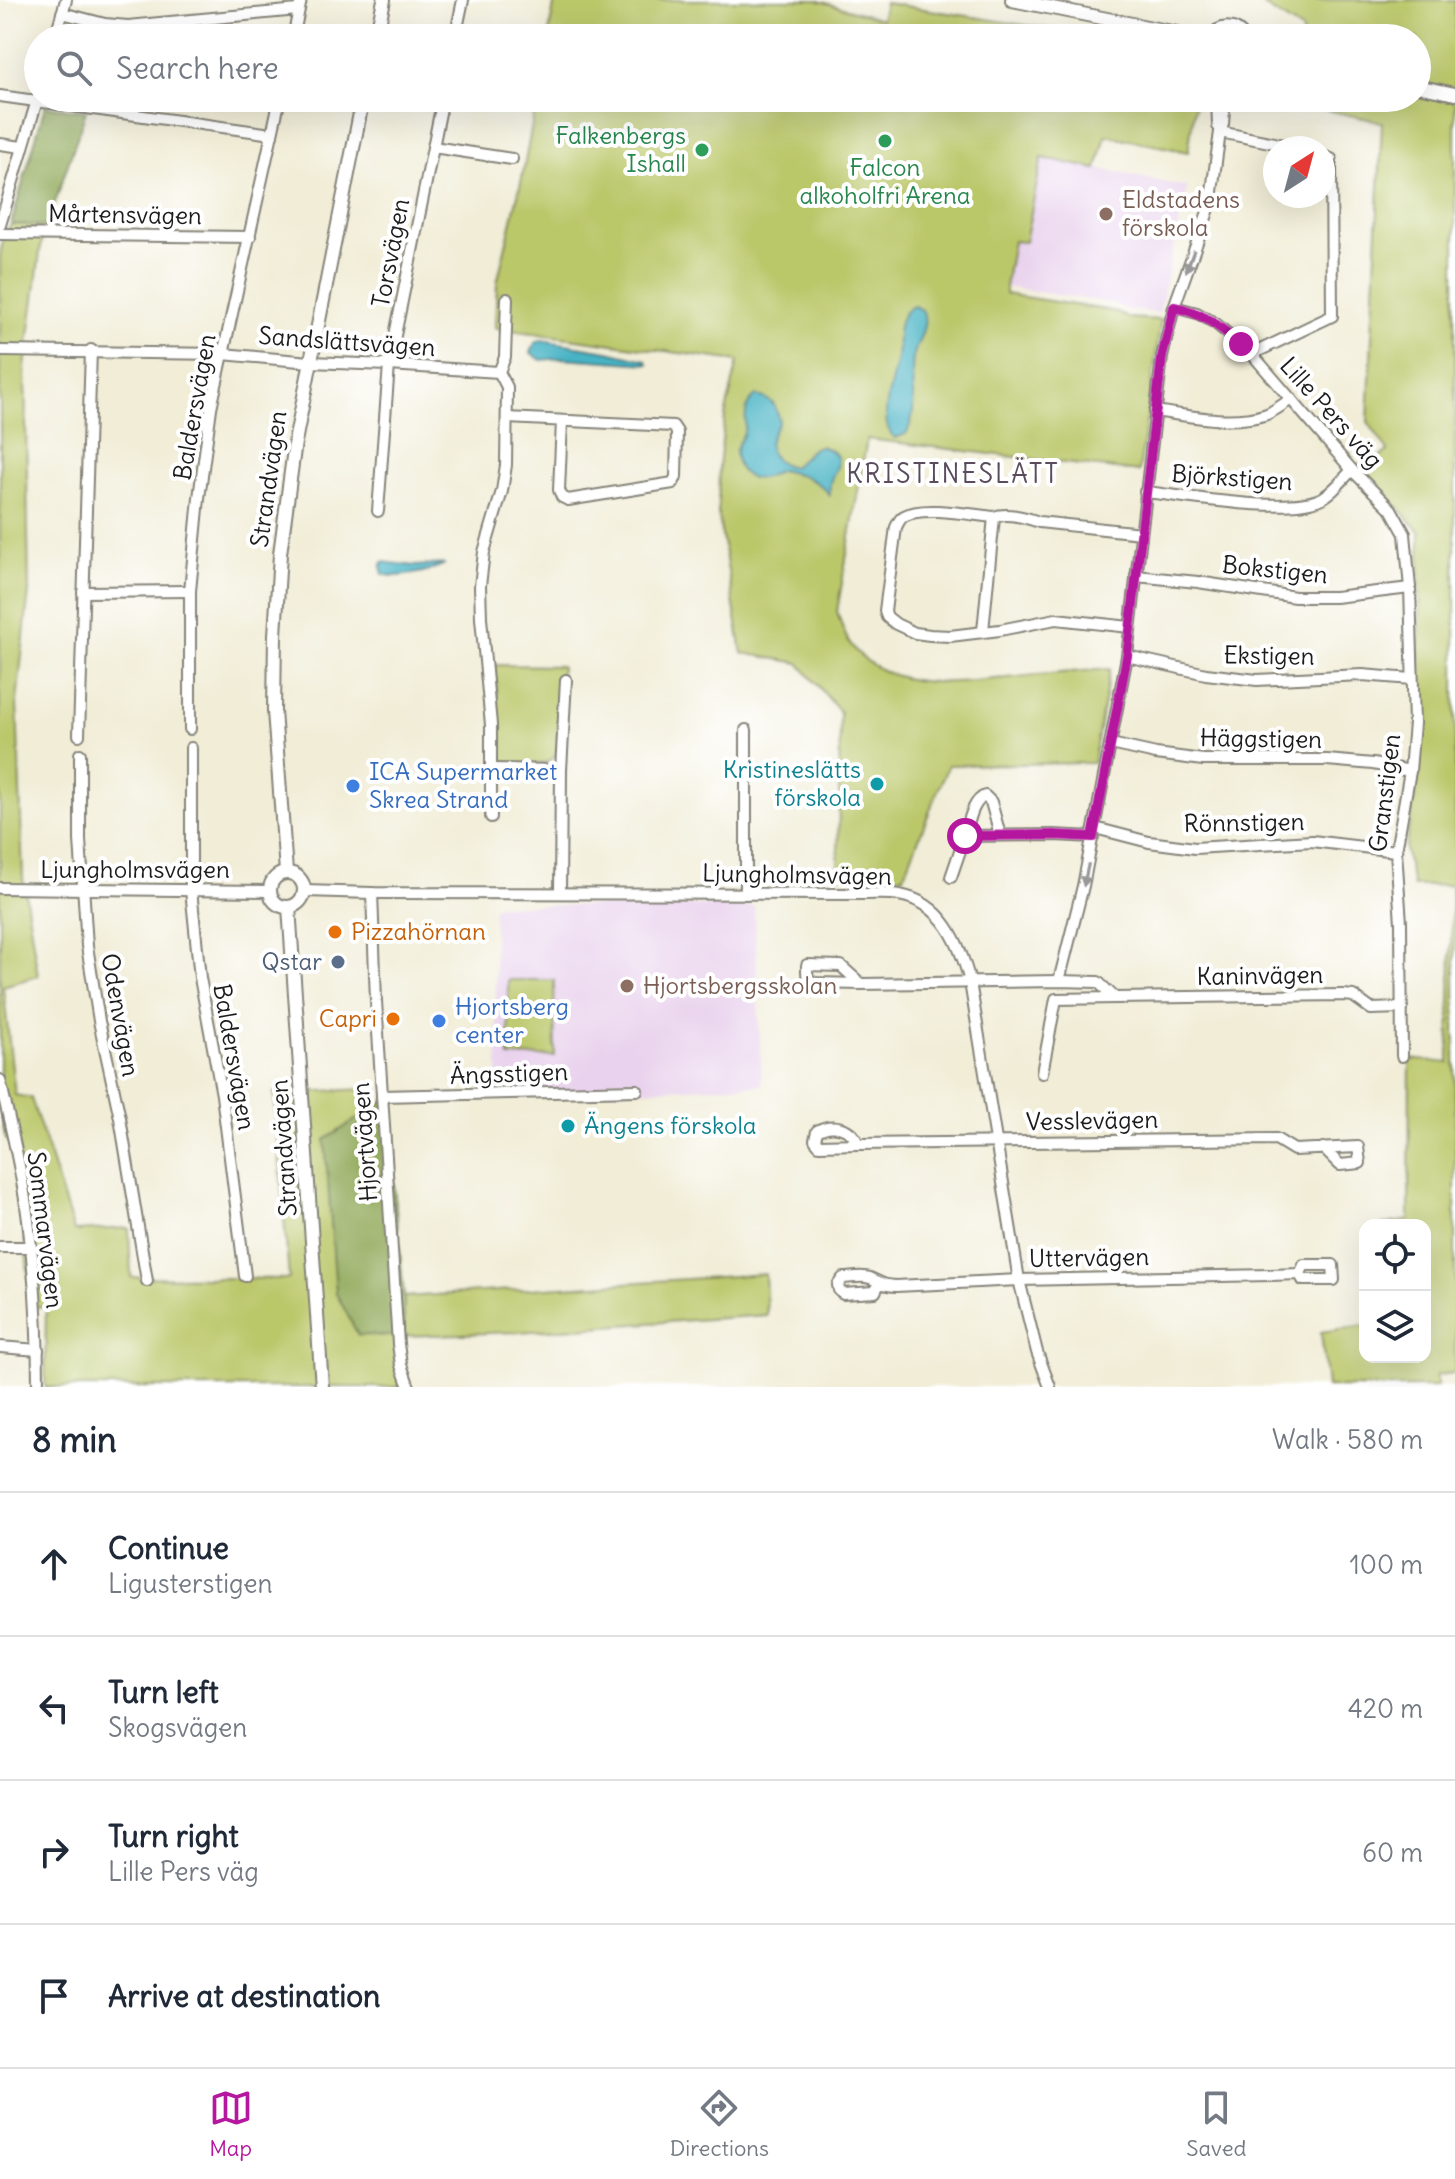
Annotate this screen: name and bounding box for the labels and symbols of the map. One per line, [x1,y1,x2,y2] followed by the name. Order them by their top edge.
[556,120,686,178] place label: Falkenbergs Ishall
[876,132,894,150] marker: Falcon alkoholfri Arena
[1263,136,1335,208] north arrow
[693,141,711,159] marker: Falkenbergs Ishall
[799,152,971,210] place label: Falcon alkoholfri Arena
[1122,184,1240,242] place label: Eldstadens förskola
[365,196,415,310] street label: Torsvägen
[48,198,202,230] street label: Mårtensvägen
[1097,205,1115,223] marker: Eldstadens förskola
[1184,250,1196,274] one-way arrow
[257,320,437,362] street label: Sandslättsvägen
[1223,326,1259,362] route end
[166,331,222,482] street label: Baldersvägen
[1274,351,1389,474] street label: Lille Pers väg
[244,409,292,549] street label: Strandvägen
[846,457,1060,490] district label: KRISTINESLÄTT
[1171,458,1294,496] street label: Björkstigen
[1221,549,1330,589] street label: Bokstigen
[1223,639,1315,671] street label: Ekstigen
[1200,722,1322,754] street label: Häggstigen
[1362,732,1406,854] street label: Granstigen
[723,754,861,812] place label: Kristineslätts förskola
[369,756,557,814] place label: ICA Supermarket Skrea Strand
[868,775,886,793] marker: Kristineslätts förskola
[344,777,362,795] marker: ICA Supermarket Skrea Strand
[1183,806,1305,838] street label: Rönnstigen
[947,818,983,854] route start
[40,854,230,884] street label: Ljungholmsvägen
[702,857,892,891] street label: Ljungholmsvägen
[1079,863,1091,888] one-way arrow
[351,916,486,946] place label: Pizzahörnan
[326,923,344,941] marker: Pizzahörnan
[261,946,322,976] place label: Qstar
[95,951,147,1079] street label: Odenvägen
[329,953,347,971] marker: Qstar
[1196,959,1324,991] street label: Kaninvägen
[643,970,837,1000] place label: Hjortsbergsskolan
[618,977,636,995] marker: Hjortsbergsskolan
[207,981,263,1132] street label: Baldersvägen
[455,991,569,1049] place label: Hjortsberg center
[319,1003,377,1033] place label: Capri
[384,1010,402,1028] marker: Capri
[430,1012,448,1030] marker: Hjortsberg center
[449,1056,569,1090] street label: Ängsstigen
[263,1078,303,1218] street label: Strandvägen
[345,1081,383,1203] street label: Hjortvägen
[1025,1104,1159,1136] street label: Vesslevägen
[584,1110,757,1140] place label: Ängens förskola
[559,1117,577,1135] marker: Ängens förskola
[21,1150,71,1310] street label: Sommarvägen
[1029,1241,1150,1273] street label: Uttervägen

